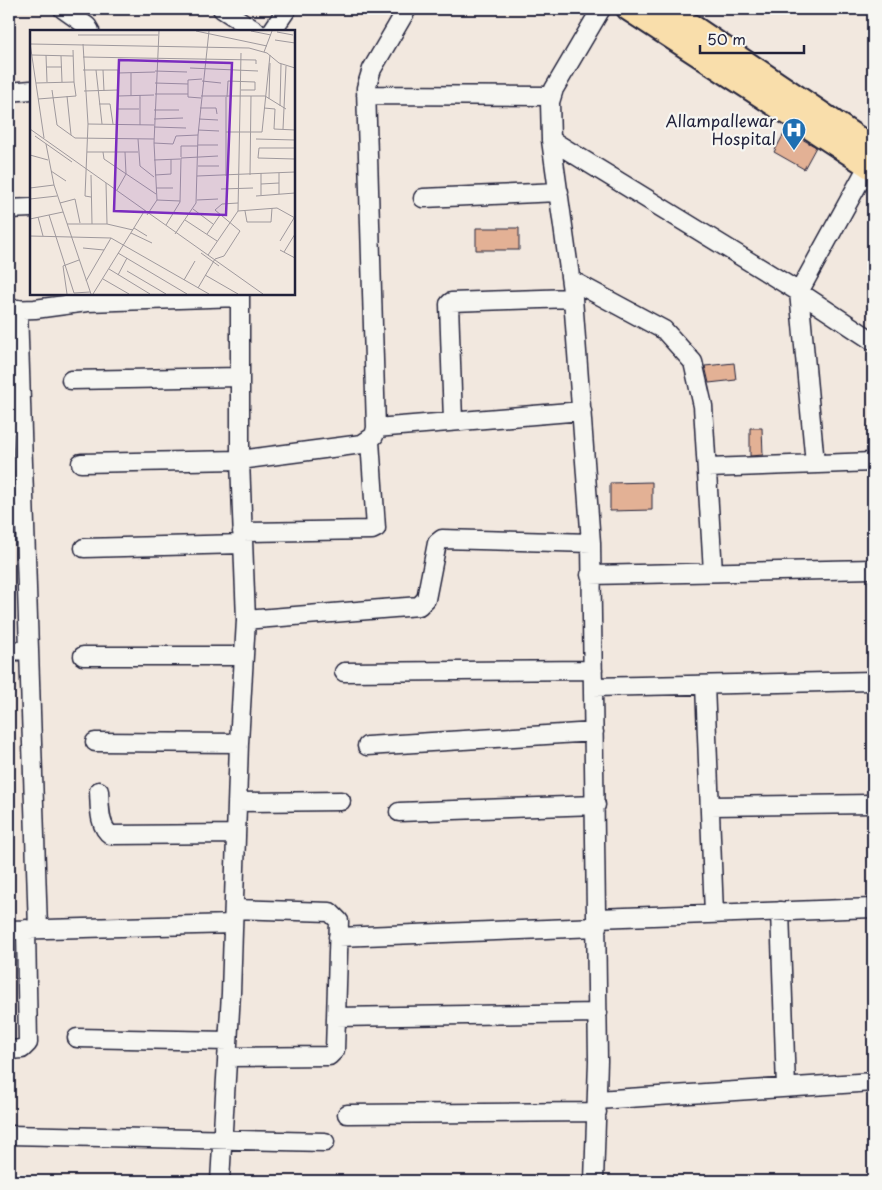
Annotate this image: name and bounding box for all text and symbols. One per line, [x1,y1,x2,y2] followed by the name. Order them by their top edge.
[700,22,803,54] scale bar
[707,27,746,50] text: 50 m
[30,30,295,295] inset map
[666,108,777,150] place label: Allampallewar Hospital
[781,117,807,151] hospital icon: Allampallewar Hospital

